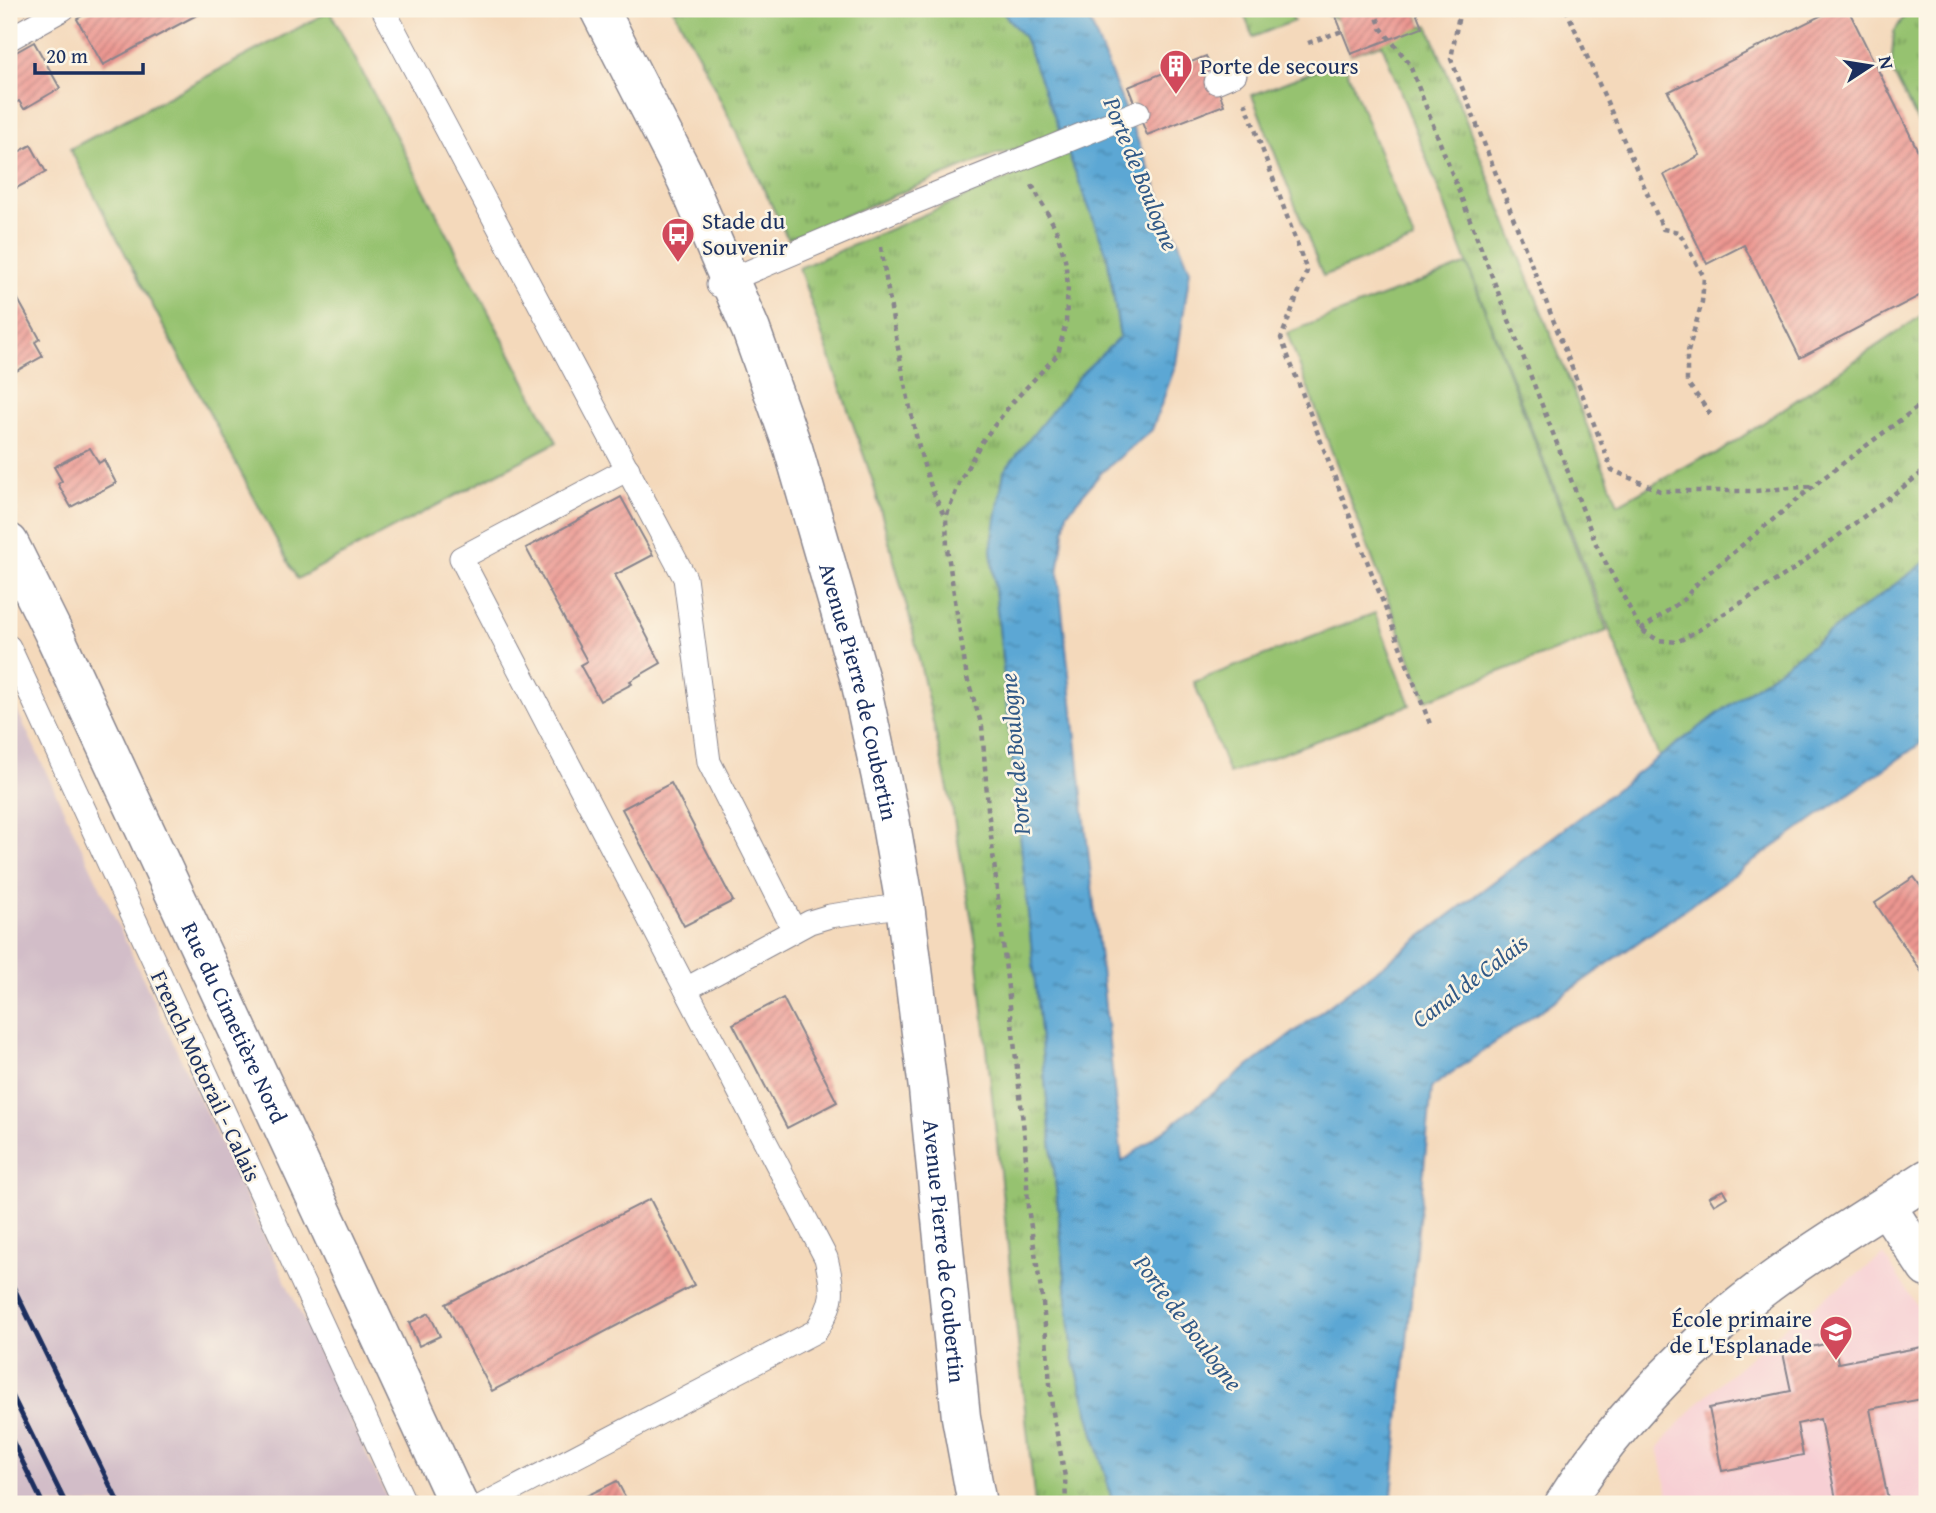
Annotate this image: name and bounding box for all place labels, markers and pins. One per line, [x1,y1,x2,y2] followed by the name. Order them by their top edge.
[1157,47,1195,96] building icon: Porte de secours
[1200,49,1359,82] place label: Porte de secours
[702,204,788,263] place label: Stade du Souvenir
[659,215,697,264] bus stop icon: Stade du Souvenir
[1669,1302,1812,1361] place label: École primaire de L'Esplanade
[1817,1313,1855,1362] school or university icon: École primaire de L'Esplanade

